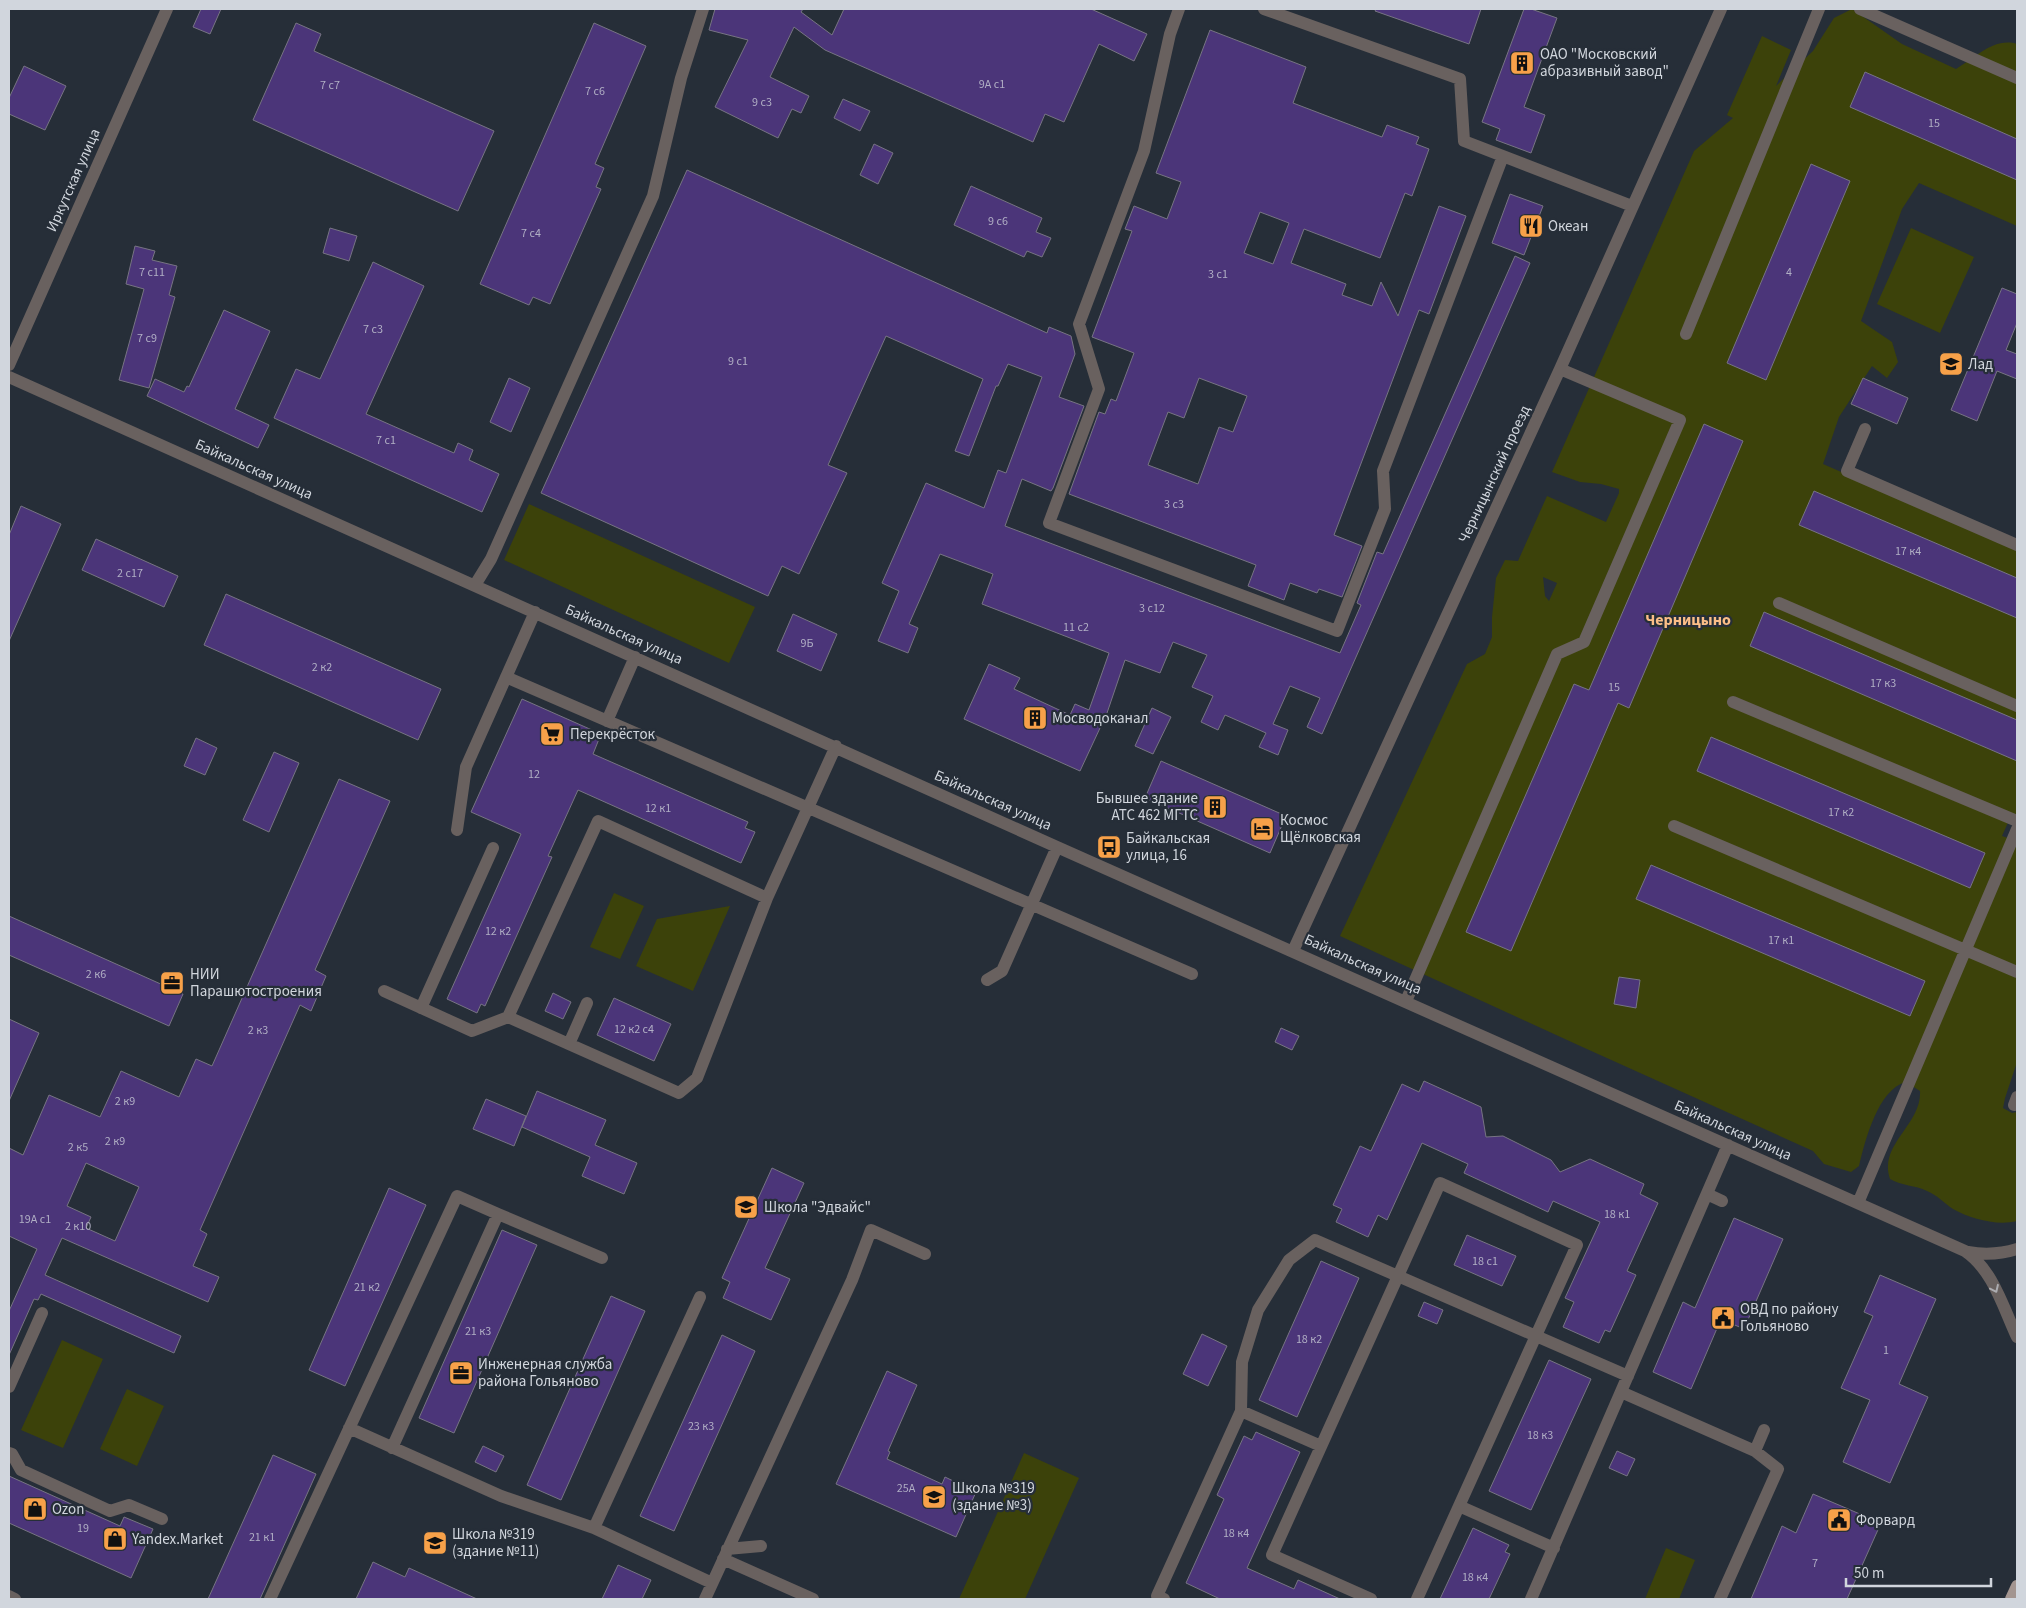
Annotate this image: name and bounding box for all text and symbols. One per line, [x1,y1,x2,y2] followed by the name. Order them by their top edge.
[1540,44,1669,82] place label: ОАО "Московский абразивный завод"
[1509,50,1535,76] building icon: ОАО "Московский абразивный завод"
[979,76,1005,93] house number: 9А с1
[320,77,340,94] house number: 7 с7
[585,83,605,100] house number: 7 с6
[752,94,772,111] house number: 9 с3
[1928,115,1940,132] house number: 15
[41,125,106,235] street label: Иркутская улица
[988,213,1008,230] house number: 9 с6
[1518,213,1544,239] restaurant icon: Океан
[1548,216,1588,237] place label: Океан
[521,225,541,242] house number: 7 с4
[139,264,165,281] house number: 7 с11
[1786,264,1792,281] house number: 4
[1208,266,1228,283] house number: 3 с1
[363,321,383,338] house number: 7 с3
[137,330,157,347] house number: 7 с9
[1938,351,1964,377] school or university icon: Лад
[728,353,748,370] house number: 9 с1
[1968,354,1993,375] place label: Лад
[1453,402,1536,547] street label: Черницынский проезд
[376,432,396,449] house number: 7 с1
[192,434,316,505] street label: Байкальская улица
[1164,496,1184,513] house number: 3 с3
[1895,543,1921,560] house number: 17 к4
[117,565,143,582] house number: 2 c17
[562,599,686,670] street label: Байкальская улица
[1139,600,1165,617] house number: 3 с12
[1645,609,1731,631] district label: Черницыно
[1063,619,1089,636] house number: 11 с2
[801,635,813,652] house number: 9Б
[312,659,332,676] house number: 2 к2
[1870,675,1896,692] house number: 17 к3
[1608,679,1620,696] house number: 15
[1022,705,1048,731] building icon: Мосводоканал
[1052,708,1149,729] place label: Мосводоканал
[539,721,565,747] supermarket icon: Перекрёсток
[570,724,656,745] place label: Перекрёсток
[931,765,1055,836] street label: Байкальская улица
[528,766,540,783] house number: 12
[1096,788,1198,826] place label: Бывшее здание АТС 462 МГТС
[1202,794,1228,820] building icon: Бывшее здание АТС 462 МГТС
[645,800,671,817] house number: 12 к1
[1828,804,1854,821] house number: 17 к2
[1280,810,1361,848] place label: Космос Щёлковская
[1249,816,1275,842] hotel icon: Космос Щёлковская
[1126,828,1210,866] place label: Байкальская улица, 16
[1096,834,1122,860] bus stop icon: Байкальская улица, 16
[485,923,511,940] house number: 12 к2
[1301,929,1425,1000] street label: Байкальская улица
[1768,932,1794,949] house number: 17 к1
[190,964,322,1002] place label: НИИ Парашютостроения
[86,966,106,983] house number: 2 к6
[159,970,185,996] office icon: НИИ Парашютостроения
[614,1021,654,1038] house number: 12 к2 с4
[248,1022,268,1039] house number: 2 к3
[115,1093,135,1110] house number: 2 к9
[1671,1095,1795,1166] street label: Байкальская улица
[105,1133,125,1150] house number: 2 к9
[68,1139,88,1156] house number: 2 к5
[733,1194,759,1220] school or university icon: Школа "Эдвайс"
[764,1197,871,1218] place label: Школа "Эдвайс"
[1604,1206,1630,1223] house number: 18 к1
[19,1211,51,1228] house number: 19A с1
[65,1218,91,1235] house number: 2 к10
[1472,1253,1498,1270] house number: 18 с1
[354,1279,380,1296] house number: 21 к2
[1988,1284,1999,1293] one-way arrow
[1740,1299,1838,1337] place label: ОВД по району Гольяново
[1710,1305,1736,1331] public building icon: ОВД по району Гольяново
[465,1323,491,1340] house number: 21 к3
[1296,1331,1322,1348] house number: 18 к2
[1883,1342,1889,1359] house number: 1
[478,1354,612,1392] place label: Инженерная служба района Гольяново
[448,1360,474,1386] office icon: Инженерная служба района Гольяново
[688,1418,714,1435] house number: 23 к3
[1527,1427,1553,1444] house number: 18 к3
[952,1478,1035,1516] place label: Школа №319 (здание №3)
[897,1480,916,1497] house number: 25А
[921,1484,947,1510] school or university icon: Школа №319 (здание №3)
[22,1496,48,1522] shop icon: Ozon
[52,1499,84,1520] place label: Ozon
[1826,1507,1852,1533] public building icon: Форвард
[1856,1510,1915,1531] place label: Форвард
[77,1520,89,1537] house number: 19
[452,1524,539,1562] place label: Школа №319 (здание №11)
[1223,1525,1249,1542] house number: 18 к4
[102,1526,128,1552] shop icon: Yandex.Market
[131,1529,223,1550] place label: Yandex.Market
[249,1529,275,1546] house number: 21 к1
[422,1530,448,1556] school or university icon: Школа №319 (здание №11)
[1812,1555,1818,1572] house number: 7
[1846,1556,1991,1588] scale bar
[1854,1563,1884,1584] text: 50 m
[1462,1569,1488,1586] house number: 18 к4

